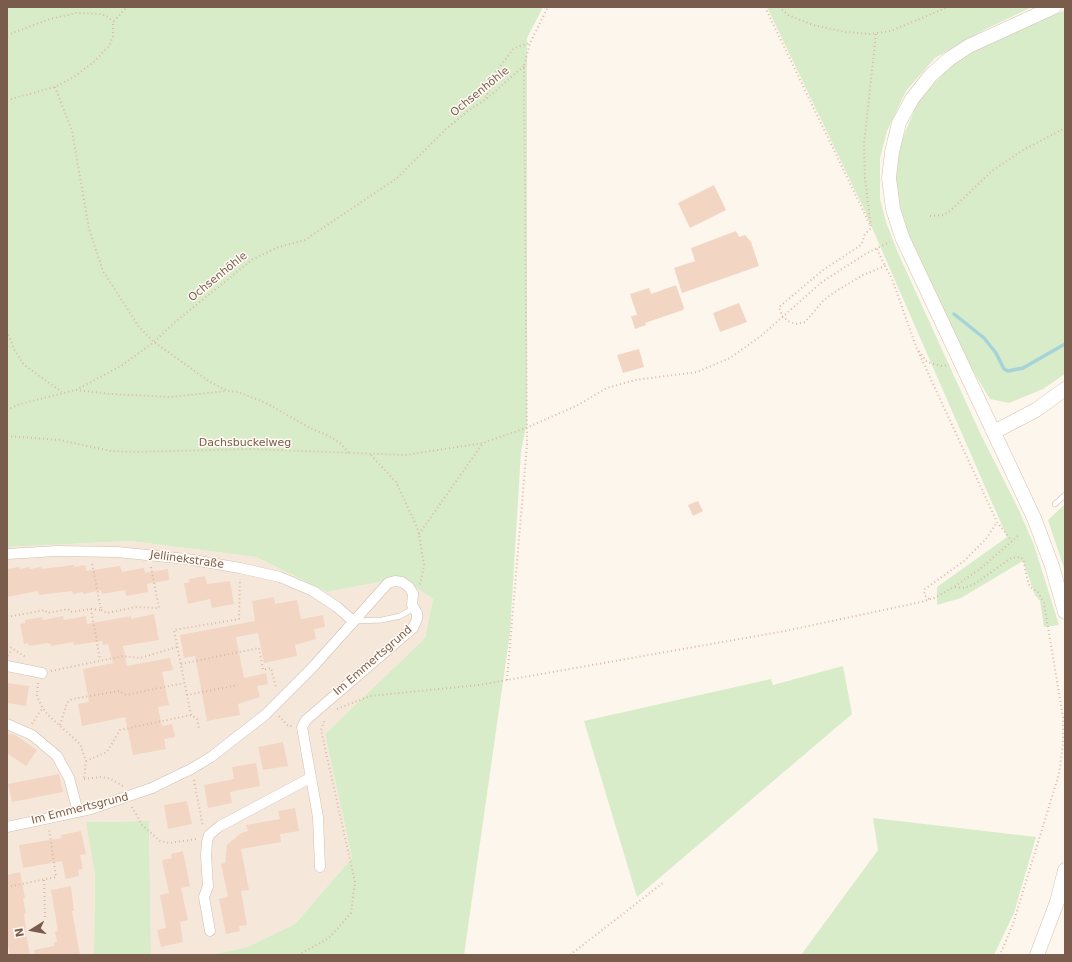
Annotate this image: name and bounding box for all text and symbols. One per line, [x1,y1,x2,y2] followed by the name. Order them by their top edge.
[448,64,512,120] street label: Ochsenhöhle
[186,249,250,305] street label: Ochsenhöhle
[199,436,291,450] street label: Dachsbuckelweg
[149,548,225,572] street label: Jellinekstraße
[331,623,415,699] street label: Im Emmertsgrund
[30,791,130,827] street label: Im Emmertsgrund
[12,910,52,950] north arrow
[12,927,27,938] text: N

